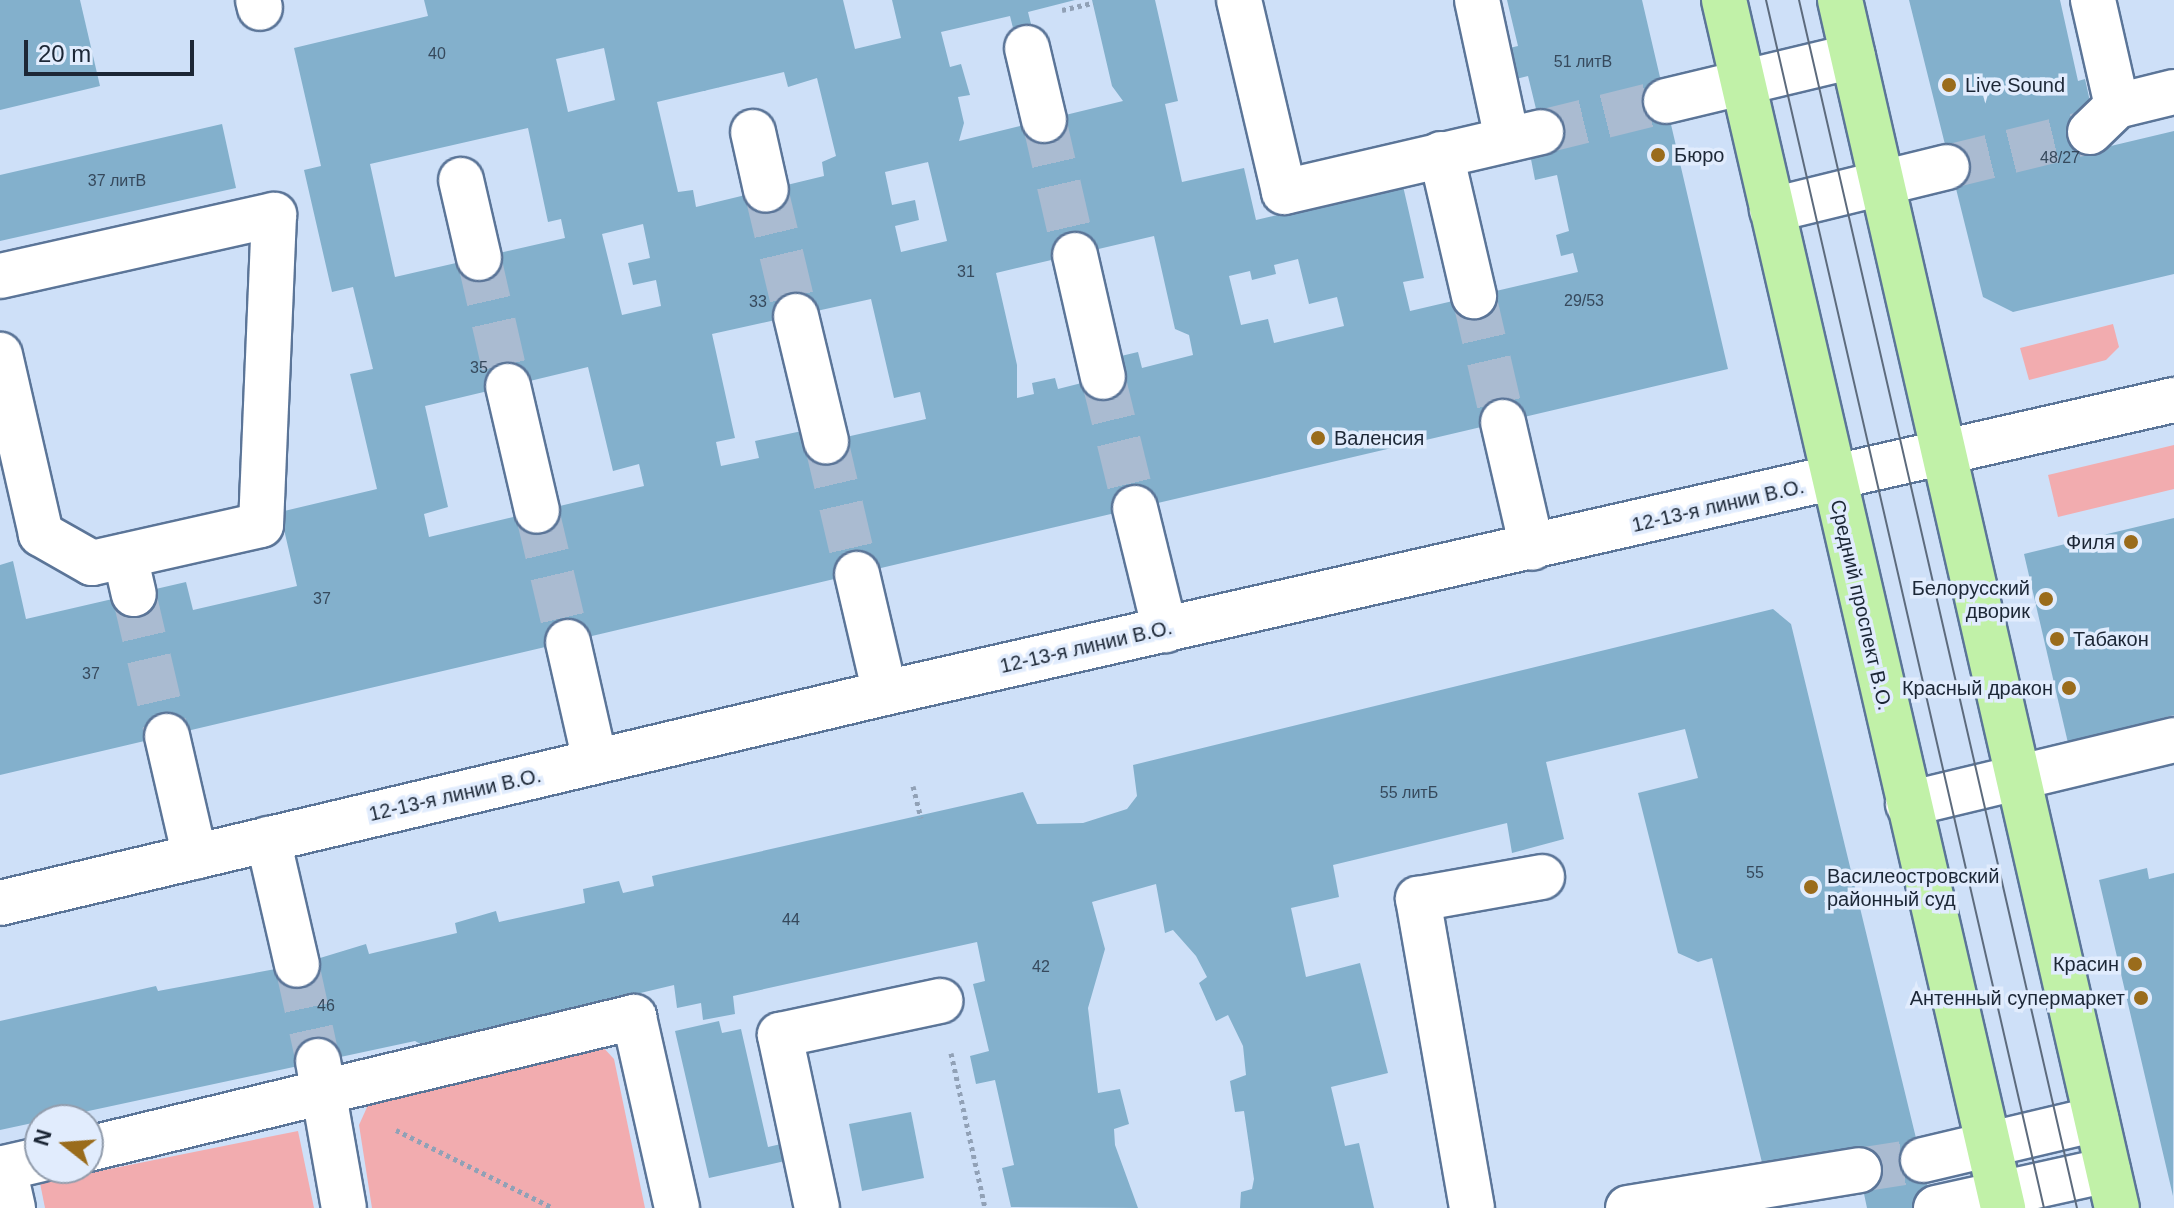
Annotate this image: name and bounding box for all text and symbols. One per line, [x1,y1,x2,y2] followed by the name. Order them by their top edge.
[28,24,198,74] scale bar
[38,40,91,67] text: 20 m
[428,44,446,64] house number: 40
[1554,52,1612,72] house number: 51 литВ
[1965,73,2065,97] place label: Live Sound
[1940,76,1958,94] marker: Live Sound
[1674,143,1724,167] place label: Бюро
[1649,146,1667,164] marker: Бюро
[2040,148,2080,168] house number: 48/27
[88,171,146,191] house number: 37 литВ
[957,262,975,282] house number: 31
[1564,291,1604,311] house number: 29/53
[749,292,767,312] house number: 33
[470,358,488,378] house number: 35
[1334,426,1424,450] place label: Валенсия
[1309,429,1327,447] marker: Валенсия
[1630,475,1806,537] street label: 12-13-я линии В.О.
[1825,497,1897,713] street label: Средний проспект В.О.
[2066,530,2115,554] place label: Филя
[2122,533,2140,551] marker: Филя
[1912,576,2030,623] place label: Белорусский дворик
[313,589,331,609] house number: 37
[2037,590,2055,608] marker: Белорусский дворик
[998,616,1174,678] street label: 12-13-я линии В.О.
[2073,627,2149,651] place label: Табакон
[2048,630,2066,648] marker: Табакон
[82,664,100,684] house number: 37
[1902,676,2053,700] place label: Красный дракон
[2060,679,2078,697] marker: Красный дракон
[367,764,543,826] street label: 12-13-я линии В.О.
[1380,783,1438,803] house number: 55 литБ
[1746,863,1764,883] house number: 55
[1827,864,1999,911] place label: Василеостровский районный суд
[1802,878,1820,896] marker: Василеостровский районный суд
[782,910,800,930] house number: 44
[2053,952,2119,976] place label: Красин
[2126,955,2144,973] marker: Красин
[1032,957,1050,977] house number: 42
[1910,986,2125,1010] place label: Антенный супермаркет
[2132,989,2150,1007] marker: Антенный супермаркет
[317,996,335,1016] house number: 46
[24,1104,104,1184] north arrow
[28,1126,57,1149] text: N

